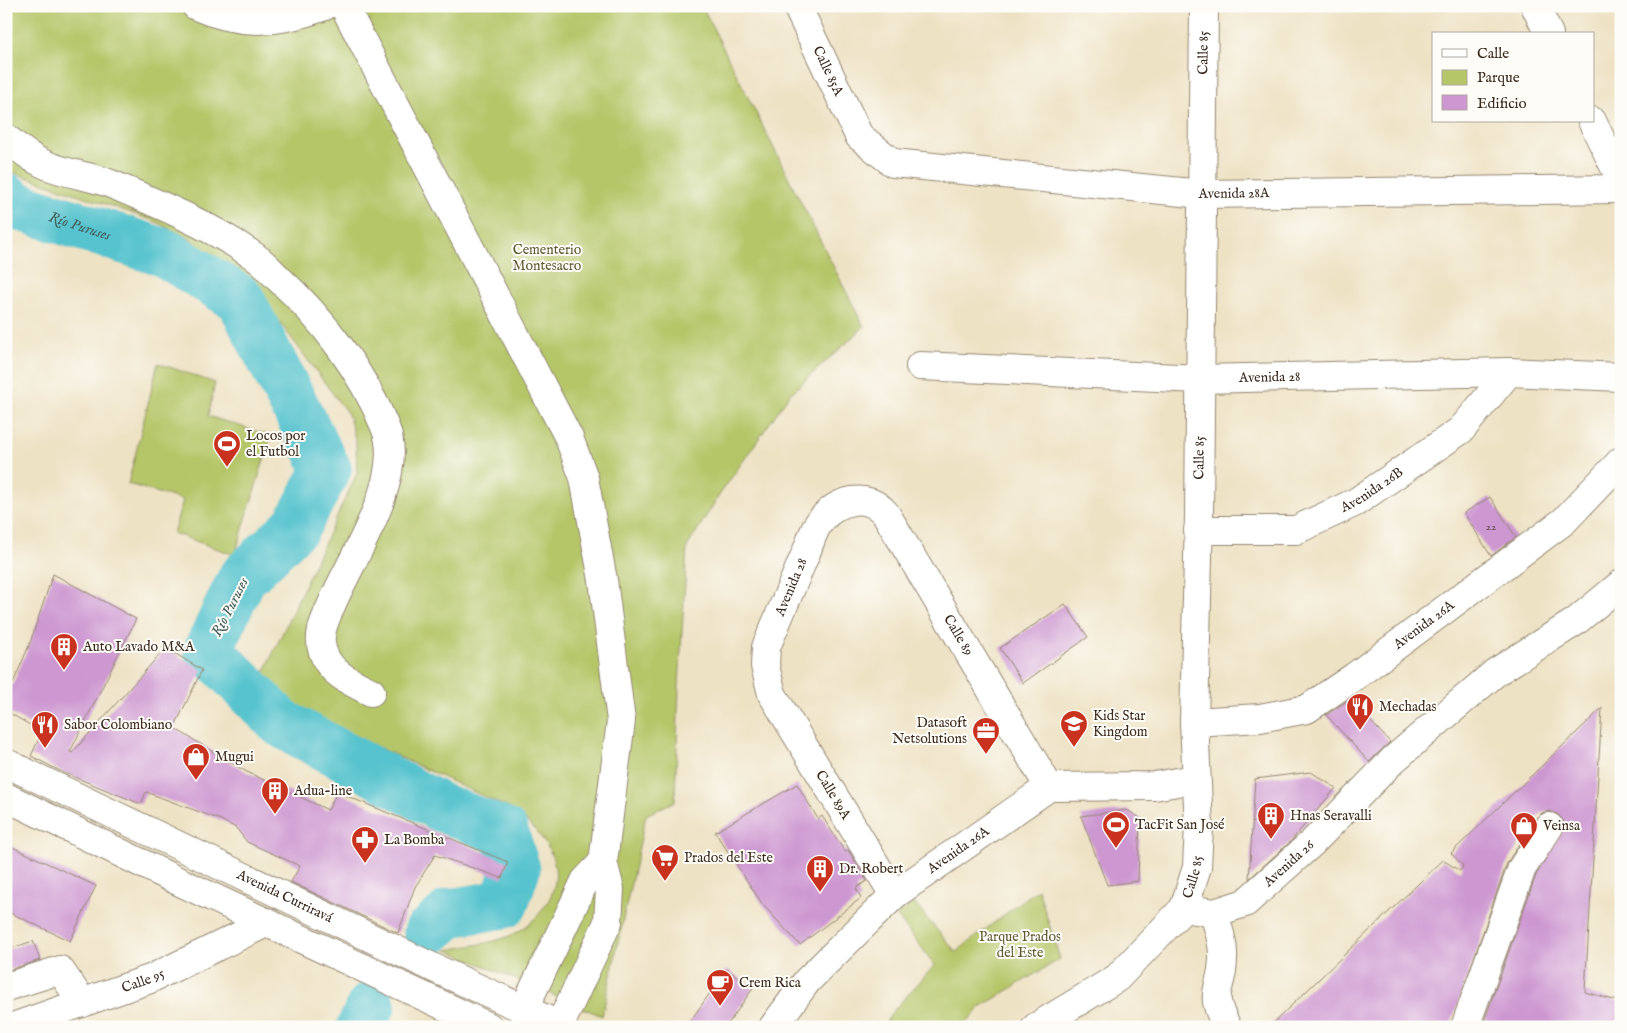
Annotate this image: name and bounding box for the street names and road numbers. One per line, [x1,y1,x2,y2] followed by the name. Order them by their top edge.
[1194,31,1213,75] street label: Calle 85
[808,43,848,99] street label: Calle 85A
[1197,184,1270,203] street label: Avenida 28A
[1238,368,1301,387] street label: Avenida 28
[1190,436,1209,480] street label: Calle 85
[1337,463,1407,517] street label: Avenida 26B
[771,555,812,620] street label: Avenida 28
[1389,596,1458,654] street label: Avenida 26A
[939,611,978,659] street label: Calle 89
[811,767,855,823] street label: Calle 89A
[923,822,993,879] street label: Avenida 26A
[1259,835,1319,892] street label: Avenida 26
[1179,855,1207,901] street label: Calle 85
[233,865,336,927] street label: Avenida Curriravá
[119,964,167,997] street label: Calle 95

